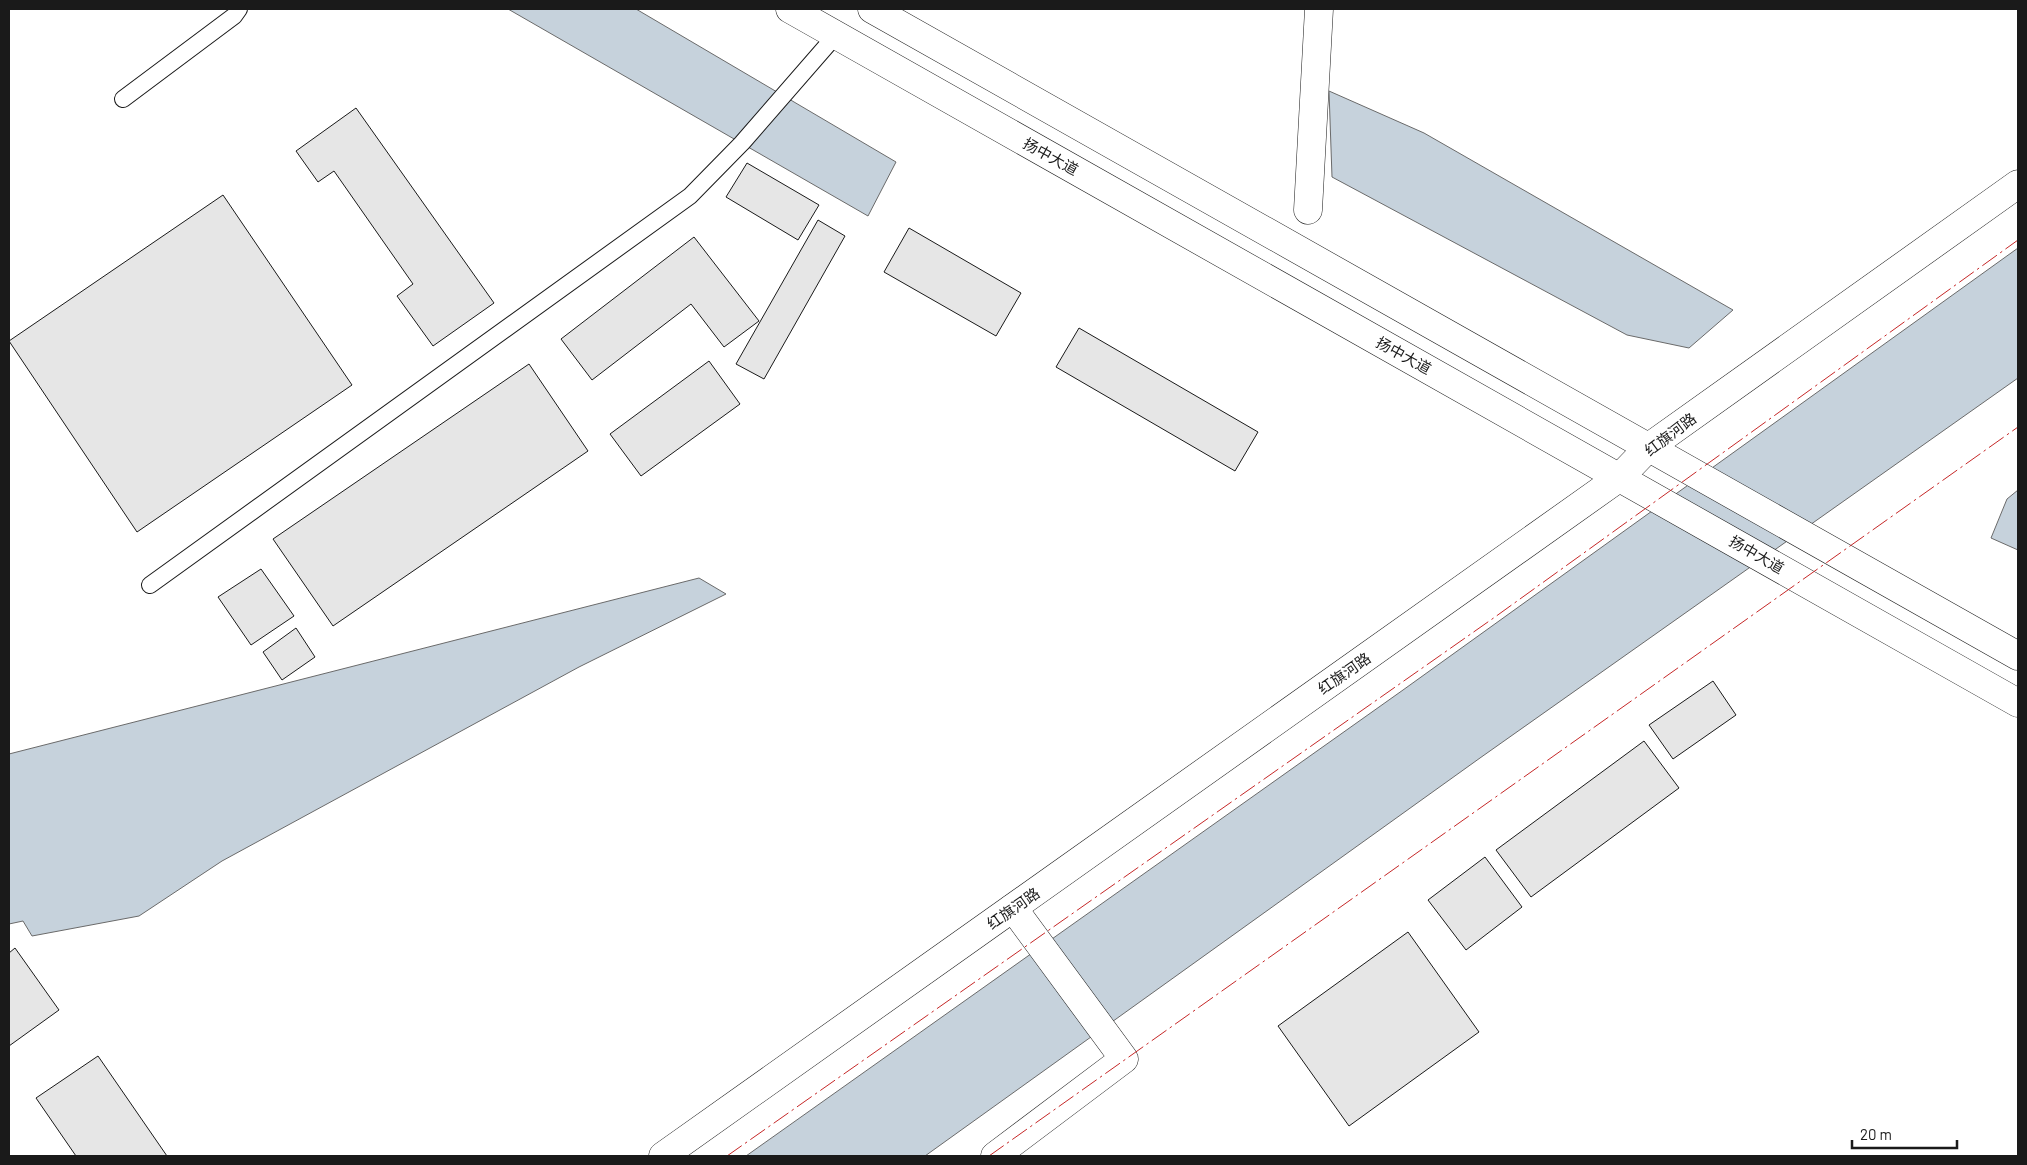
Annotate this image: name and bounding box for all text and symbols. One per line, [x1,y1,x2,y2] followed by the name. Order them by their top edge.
[1020,134,1082,178] street label: 扬中大道
[1373,333,1435,377] street label: 扬中大道
[1641,409,1699,459] street label: 红旗河路
[1727,531,1787,577] street label: 扬中大道
[1314,648,1374,698] street label: 红旗河路
[983,883,1043,933] street label: 红旗河路
[1852,1118,1957,1150] scale bar
[1860,1125,1892,1143] text: 20 m

